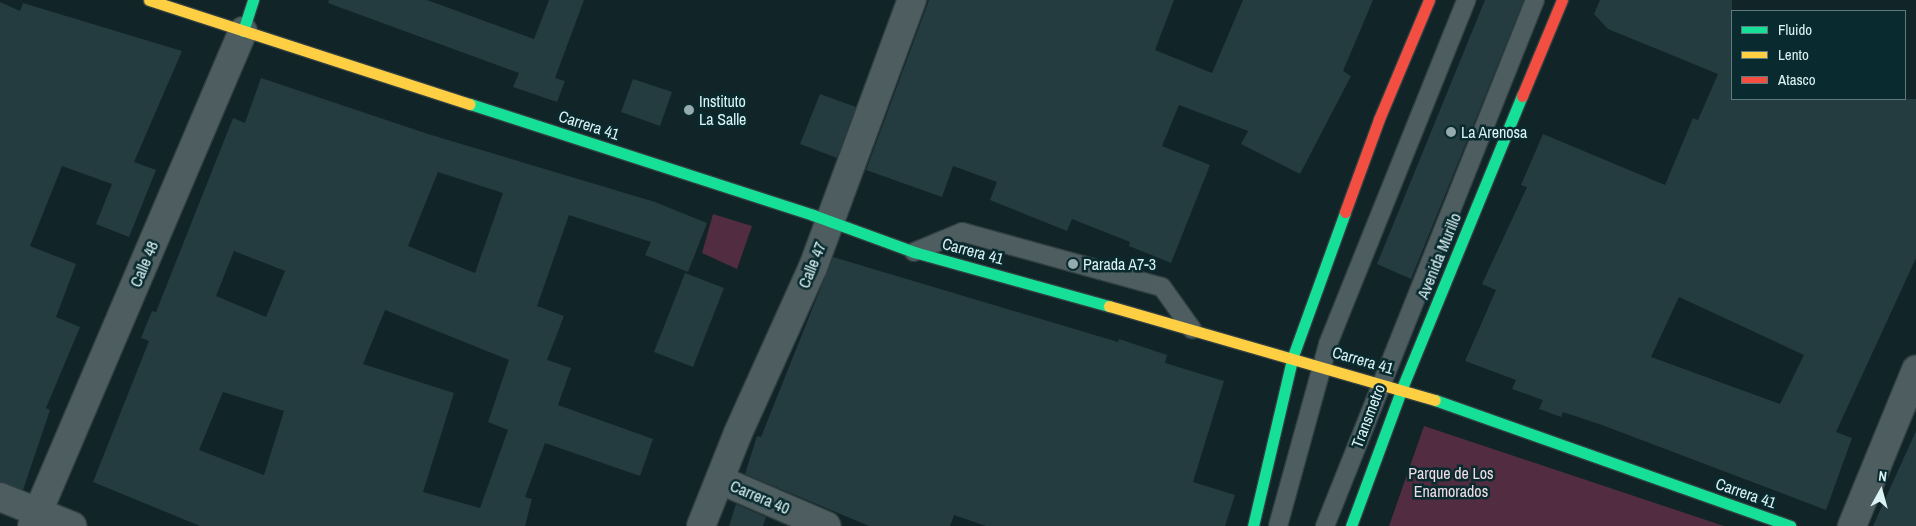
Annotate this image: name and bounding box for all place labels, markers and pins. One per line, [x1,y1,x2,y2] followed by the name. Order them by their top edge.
[699,91,746,129] place label: Instituto La Salle
[683,104,695,116] marker: Instituto La Salle
[1461,122,1528,142] place label: La Arenosa
[1445,126,1457,138] marker: La Arenosa
[1083,254,1157,274] place label: Parada A7-3
[1067,258,1079,270] marker: Parada A7-3

